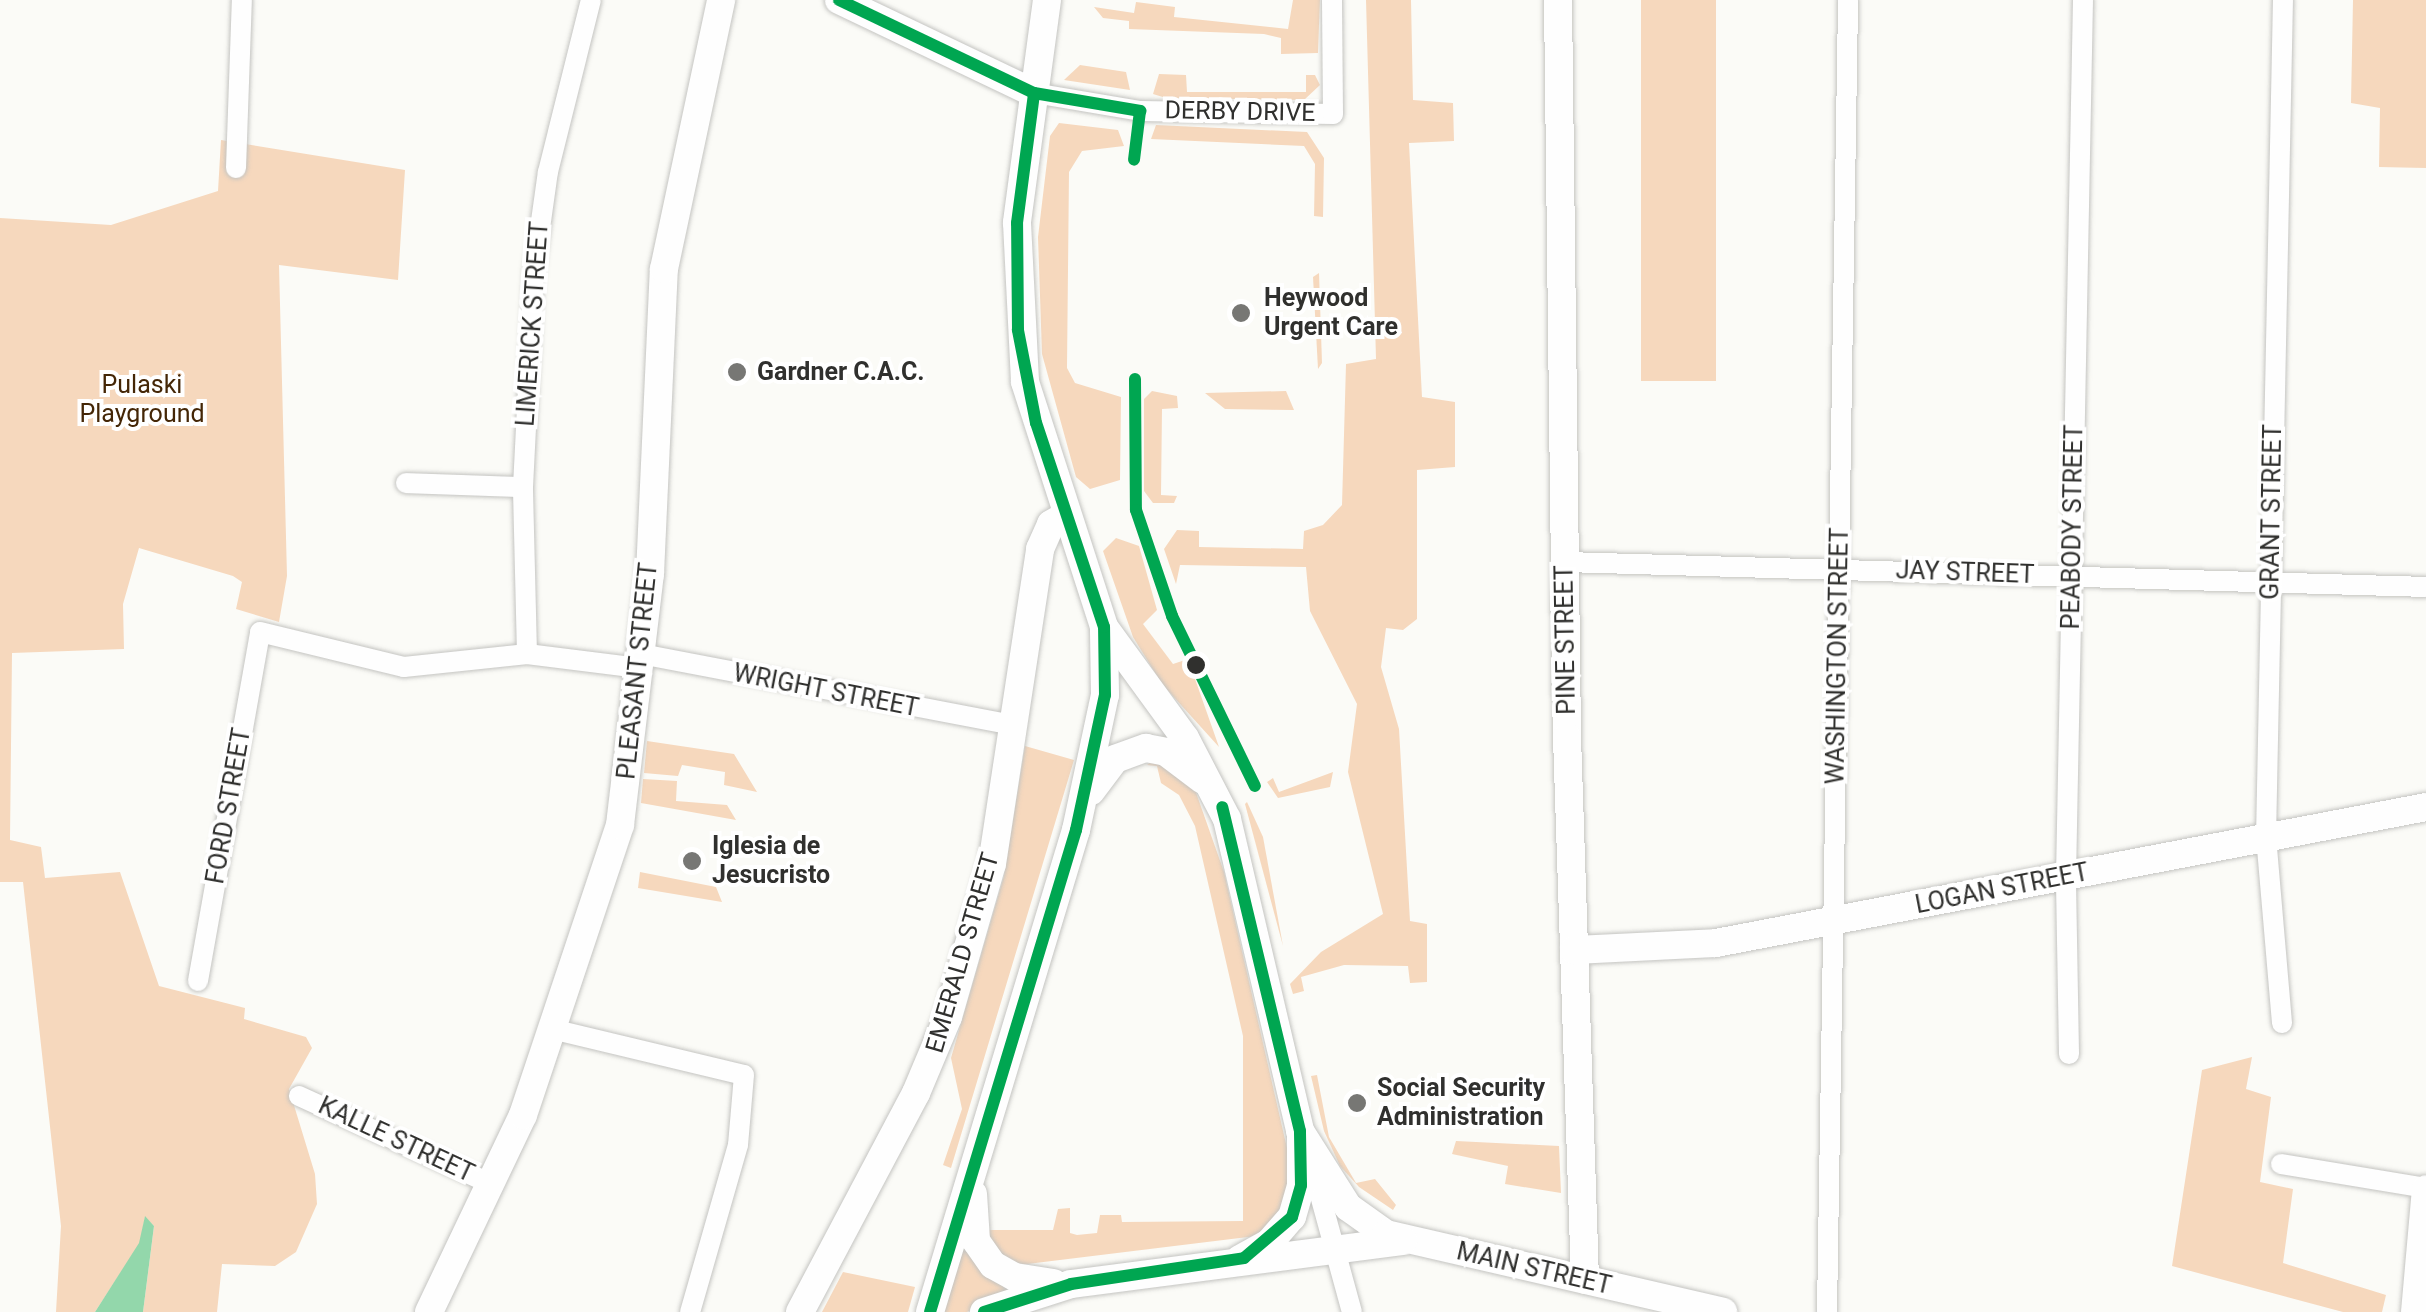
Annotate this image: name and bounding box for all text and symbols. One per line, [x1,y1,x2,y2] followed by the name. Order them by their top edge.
[1164,96,1316,128] street label: DERBY DRIVE
[511,220,555,428] street label: LIMERICK STREET
[1264,284,1398,343] place label: Heywood Urgent Care
[1228,300,1254,326] marker: Heywood Urgent Care
[757,357,925,387] place label: Gardner C.A.C.
[726,361,748,383] marker: Gardner C.A.C.
[79,371,205,430] park label: Pulaski Playground
[2056,424,2090,630] street label: PEABODY STREET
[2255,424,2289,600] street label: GRANT STREET
[1821,527,1855,785] street label: WASHINGTON STREET
[1895,556,2035,590] street label: JAY STREET
[612,561,664,781] street label: PLEASANT STREET
[1550,565,1582,715] street label: PINE STREET
[1186,655,1206,675] unlabelled marker
[730,658,922,724] street label: WRIGHT STREET
[201,726,257,886] street label: FORD STREET
[712,832,830,891] place label: Iglesia de Jesucristo
[920,849,1006,1057] street label: EMERALD STREET
[681,850,703,872] marker: Iglesia de Jesucristo
[1913,857,2091,921] street label: LOGAN STREET
[1377,1074,1545,1133] place label: Social Security Administration
[313,1091,479,1189] street label: KALLE STREET
[1346,1092,1368,1114] marker: Social Security Administration
[1454,1237,1614,1301] street label: MAIN STREET

